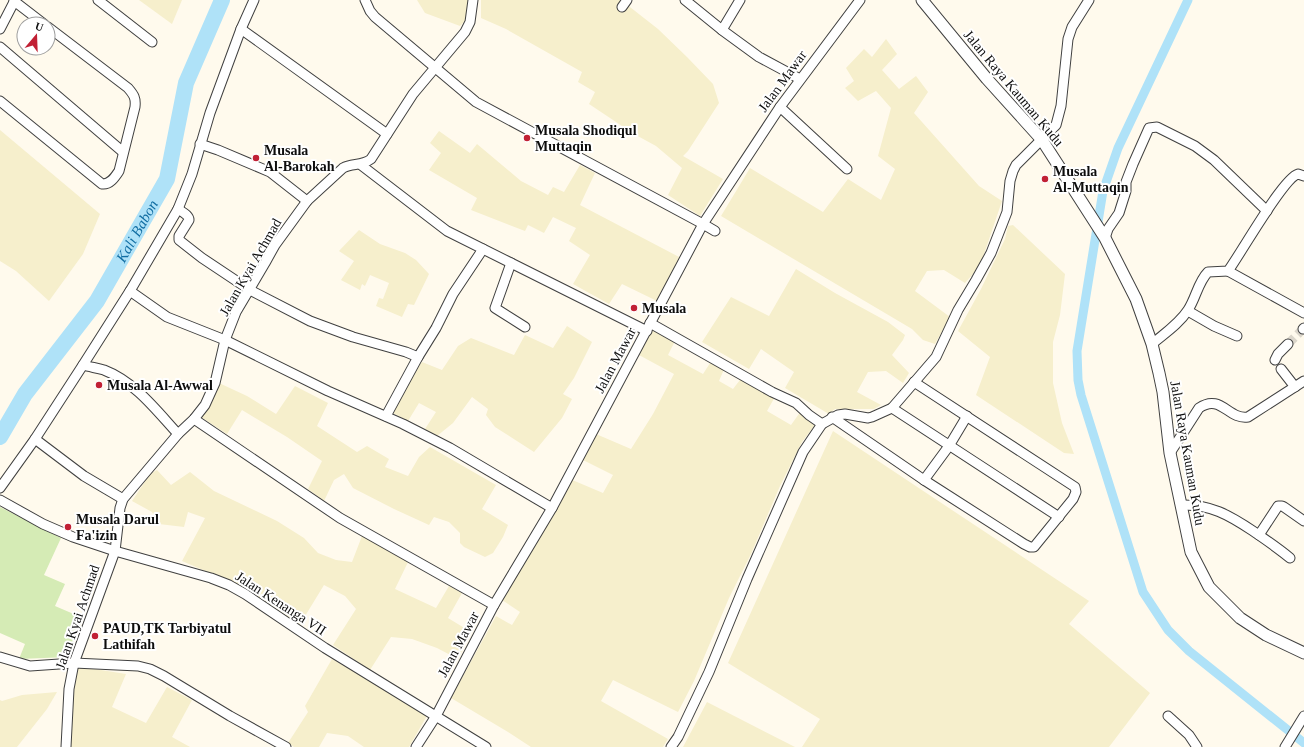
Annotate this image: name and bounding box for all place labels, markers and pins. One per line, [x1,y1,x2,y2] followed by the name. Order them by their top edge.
[535,123,637,154] place label: Musala Shodiqul Muttaqin
[522,133,532,143] marker: Musala Shodiqul Muttaqin
[264,143,335,174] place label: Musala Al-Barokah
[251,153,261,163] marker: Musala Al-Barokah
[1053,164,1129,195] place label: Musala Al-Muttaqin
[1040,174,1050,184] marker: Musala Al-Muttaqin
[642,301,686,316] place label: Musala
[629,303,639,313] marker: Musala
[107,378,213,393] place label: Musala Al-Awwal
[94,380,104,390] marker: Musala Al-Awwal
[76,512,159,543] place label: Musala Darul Fa'izin
[63,522,73,532] marker: Musala Darul Fa'izin
[103,621,231,652] place label: PAUD,TK Tarbiyatul Lathifah
[90,631,100,641] marker: PAUD,TK Tarbiyatul Lathifah

